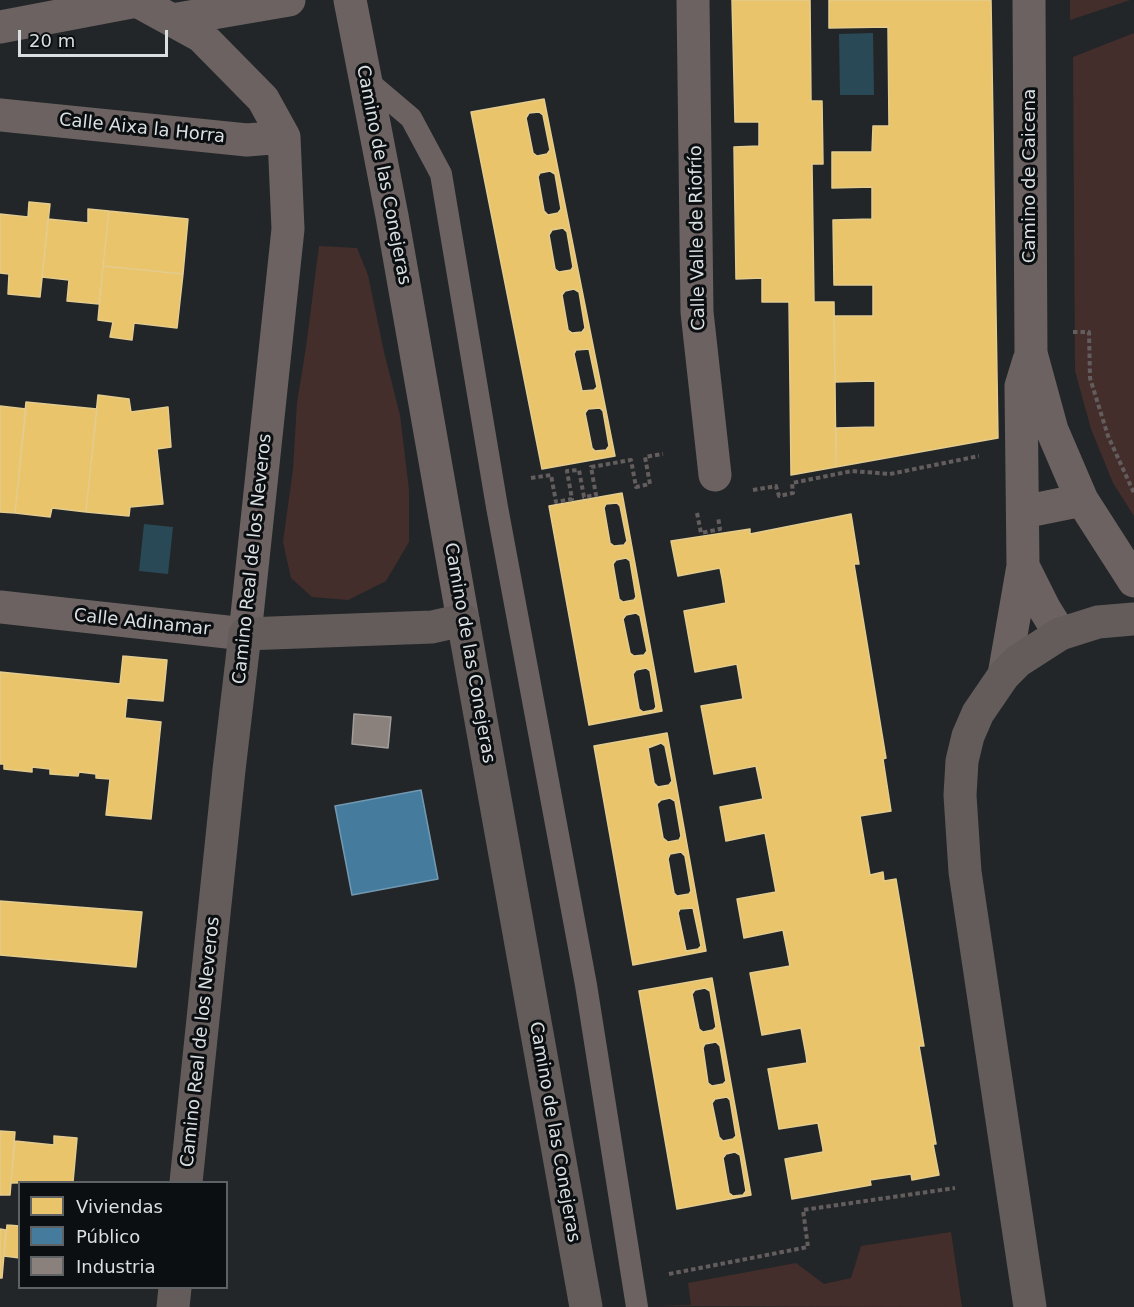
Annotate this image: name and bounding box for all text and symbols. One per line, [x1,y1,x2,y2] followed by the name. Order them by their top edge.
[21,18,171,56] scale bar
[29,30,75,51] text: 20 m
[351,63,415,287] street label: Camino de las Conejeras
[1019,89,1041,263] street label: Camino de Caicena
[58,110,226,148] street label: Calle Aixa la Horra
[686,145,710,331] street label: Calle Valle de Riofrío
[229,433,277,685] street label: Camino Real de los Neveros
[439,541,499,765] street label: Camino de las Conejeras
[73,605,211,641] street label: Calle Adinamar
[177,916,225,1168] street label: Camino Real de los Neveros
[524,1020,584,1244] street label: Camino de las Conejeras
[18,1181,228,1289] legend
[76,1196,163,1217] text: Viviendas
[76,1226,140,1247] text: Público
[76,1256,155,1277] text: Industria

